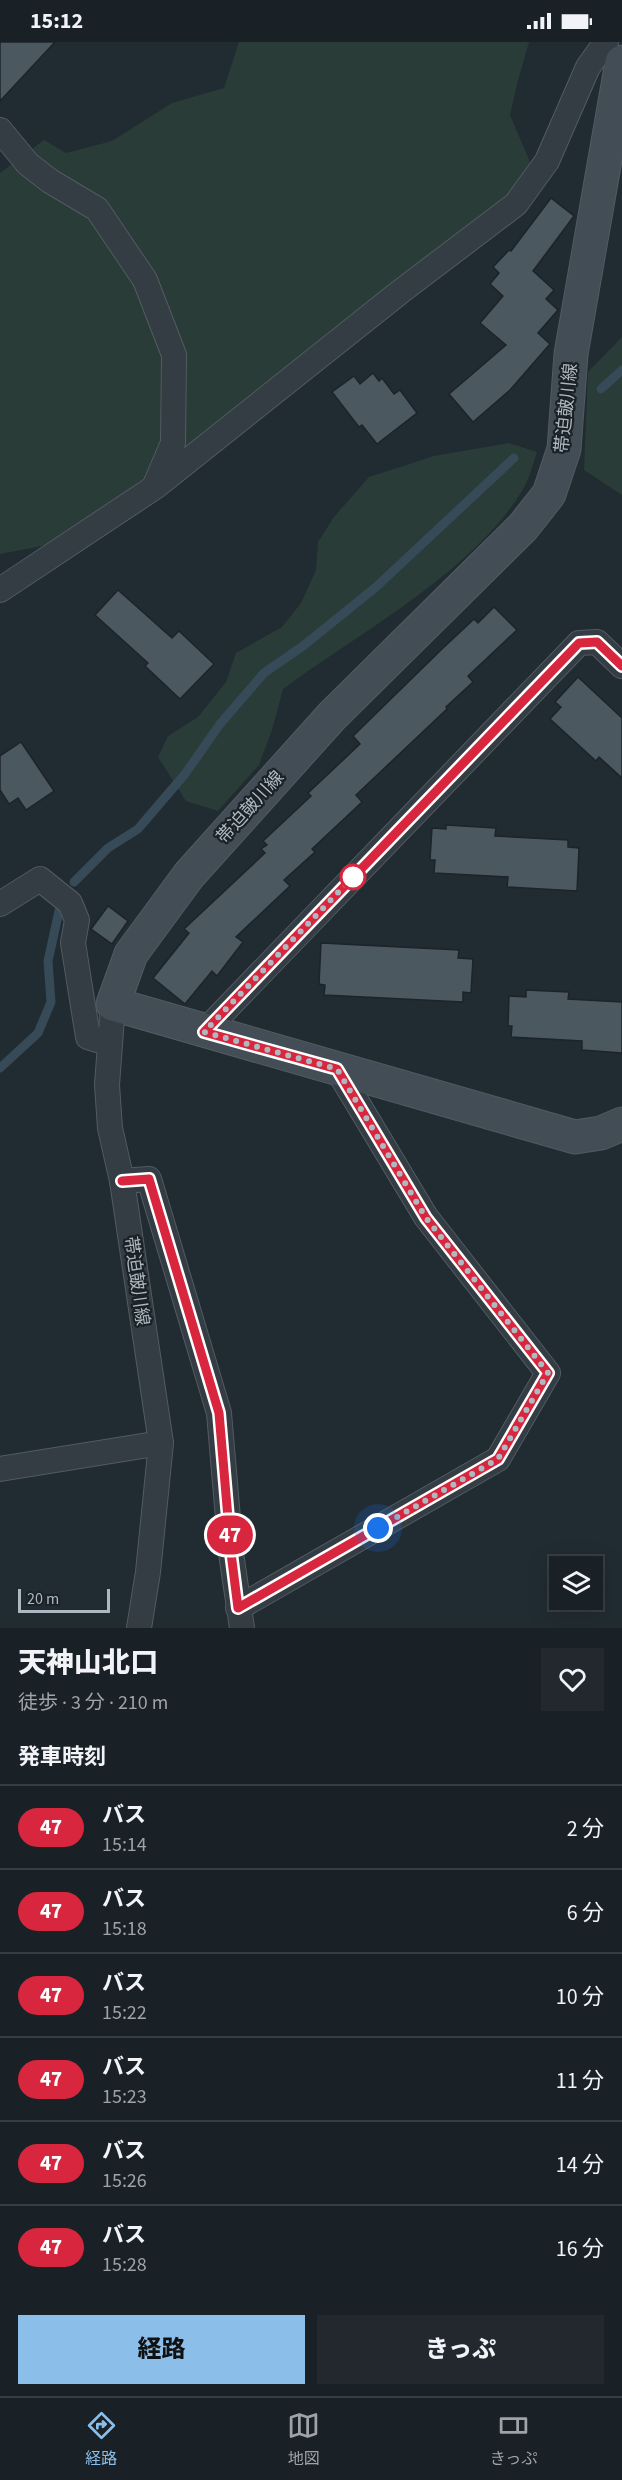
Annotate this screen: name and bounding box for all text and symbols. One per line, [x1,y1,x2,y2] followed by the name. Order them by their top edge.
[30,5,83,37] text: 15:12
[549,362,584,454] street label: 帯迫皷川線
[211,766,290,849] street label: 帯迫皷川線
[340,864,366,890] unlabelled marker
[118,1235,155,1327] street label: 帯迫皷川線
[363,1513,393,1543] your location
[203,1516,257,1554] line badge: 47
[219,1520,241,1550] text: 47
[549,1556,603,1610] map controls
[549,1556,603,1610] button: layers
[18,1586,110,1614] scale bar
[27,1588,59,1610] text: 20 m
[18,1643,158,1683] text: 天神山北口
[541,1648,604,1711] button: heart
[18,1689,168,1717] text: 徒歩 · 3 分 · 210 m
[18,1741,106,1773] text: 発車時刻
[102,1799,146,1831] text: バス
[40,1812,62,1842] text: 47
[567,1813,604,1845] text: 2 分
[102,1831,147,1859] text: 15:14
[102,1883,146,1915] text: バス
[40,1896,62,1926] text: 47
[567,1897,604,1929] text: 6 分
[102,1915,147,1943] text: 15:18
[102,1967,146,1999] text: バス
[40,1980,62,2010] text: 47
[556,1981,604,2013] text: 10 分
[102,1999,147,2027] text: 15:22
[102,2051,146,2083] text: バス
[40,2064,62,2094] text: 47
[556,2065,604,2097] text: 11 分
[102,2083,147,2111] text: 15:23
[102,2135,146,2167] text: バス
[40,2148,62,2178] text: 47
[556,2149,604,2181] text: 14 分
[102,2167,147,2195] text: 15:26
[102,2219,146,2251] text: バス
[40,2232,62,2262] text: 47
[556,2233,604,2265] text: 16 分
[102,2251,147,2279] text: 15:28
[18,2315,305,2384] button: 経路
[317,2315,604,2384] button: きっぷ
[85,2409,118,2470] tab: 経路
[287,2409,320,2470] tab: 地図
[490,2409,537,2470] tab: きっぷ

